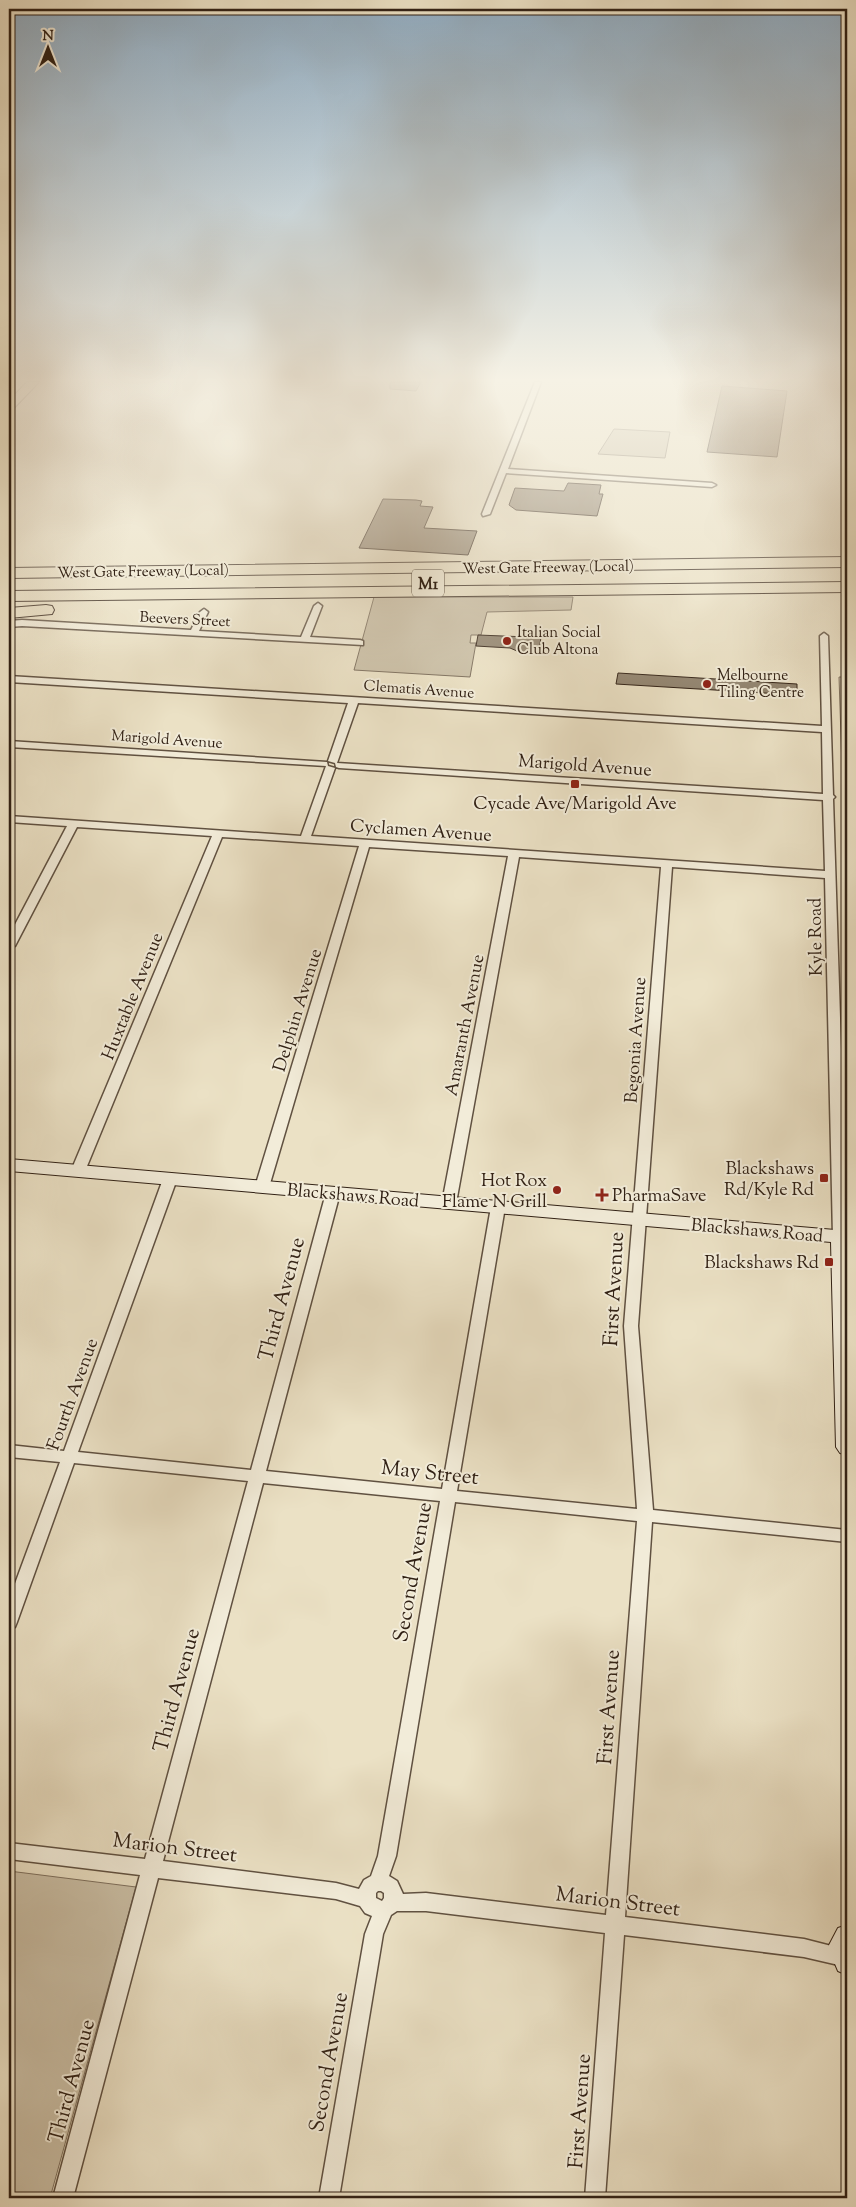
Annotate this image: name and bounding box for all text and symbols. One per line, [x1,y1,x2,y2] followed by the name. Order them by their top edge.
[22,22,72,72] north arrow
[42,27,54,47] text: N
[462,557,634,580] street label: West Gate Freeway (Local)
[57,561,229,584] street label: West Gate Freeway (Local)
[412,570,444,596] road number: M1
[139,608,231,633] street label: Beevers Street
[517,623,601,661] place label: Italian Social Club Altona
[501,635,513,647] marker: Italian Social Club Altona
[717,666,804,704] place label: Melbourne Tiling Centre
[363,676,475,705] street label: Clematis Avenue
[701,678,713,690] marker: Melbourne Tiling Centre
[111,726,223,755] street label: Marigold Avenue
[517,749,653,785] street label: Marigold Avenue
[569,778,581,790] marker: Cycade Ave/Marigold Ave
[473,792,677,818] place label: Cycade Ave/Marigold Ave
[349,814,493,850] street label: Cyclamen Avenue
[803,898,831,976] street label: Kyle Road
[96,929,171,1064] street label: Huxtable Avenue
[268,946,330,1075] street label: Delphin Avenue
[439,952,492,1098] street label: Amaranth Avenue
[620,976,654,1104] street label: Begonia Avenue
[724,1157,814,1204] place label: Blackshaws Rd/Kyle Rd
[442,1169,547,1216] place label: Hot Rox Flame N Grill
[818,1172,830,1184] marker: Blackshaws Rd/Kyle Rd
[286,1178,420,1216] street label: Blackshaws Road
[551,1184,563,1196] marker: Hot Rox Flame N Grill
[612,1184,707,1210] place label: PharmaSave
[596,1189,608,1201] marker: PharmaSave
[690,1213,824,1251] street label: Blackshaws Road
[597,1231,633,1347] street label: First Avenue
[252,1234,314,1365] street label: Third Avenue
[704,1251,819,1277] place label: Blackshaws Rd
[823,1256,835,1268] marker: Blackshaws Rd
[42,1335,106,1454] street label: Fourth Avenue
[380,1454,480,1494] street label: May Street
[387,1500,441,1645] street label: Second Avenue
[147,1625,209,1756] street label: Third Avenue
[591,1649,629,1766] street label: First Avenue
[111,1826,239,1871] street label: Marion Street
[554,1880,682,1925] street label: Marion Street
[303,1990,357,2135] street label: Second Avenue
[42,2016,104,2147] street label: Third Avenue
[562,2053,600,2170] street label: First Avenue

